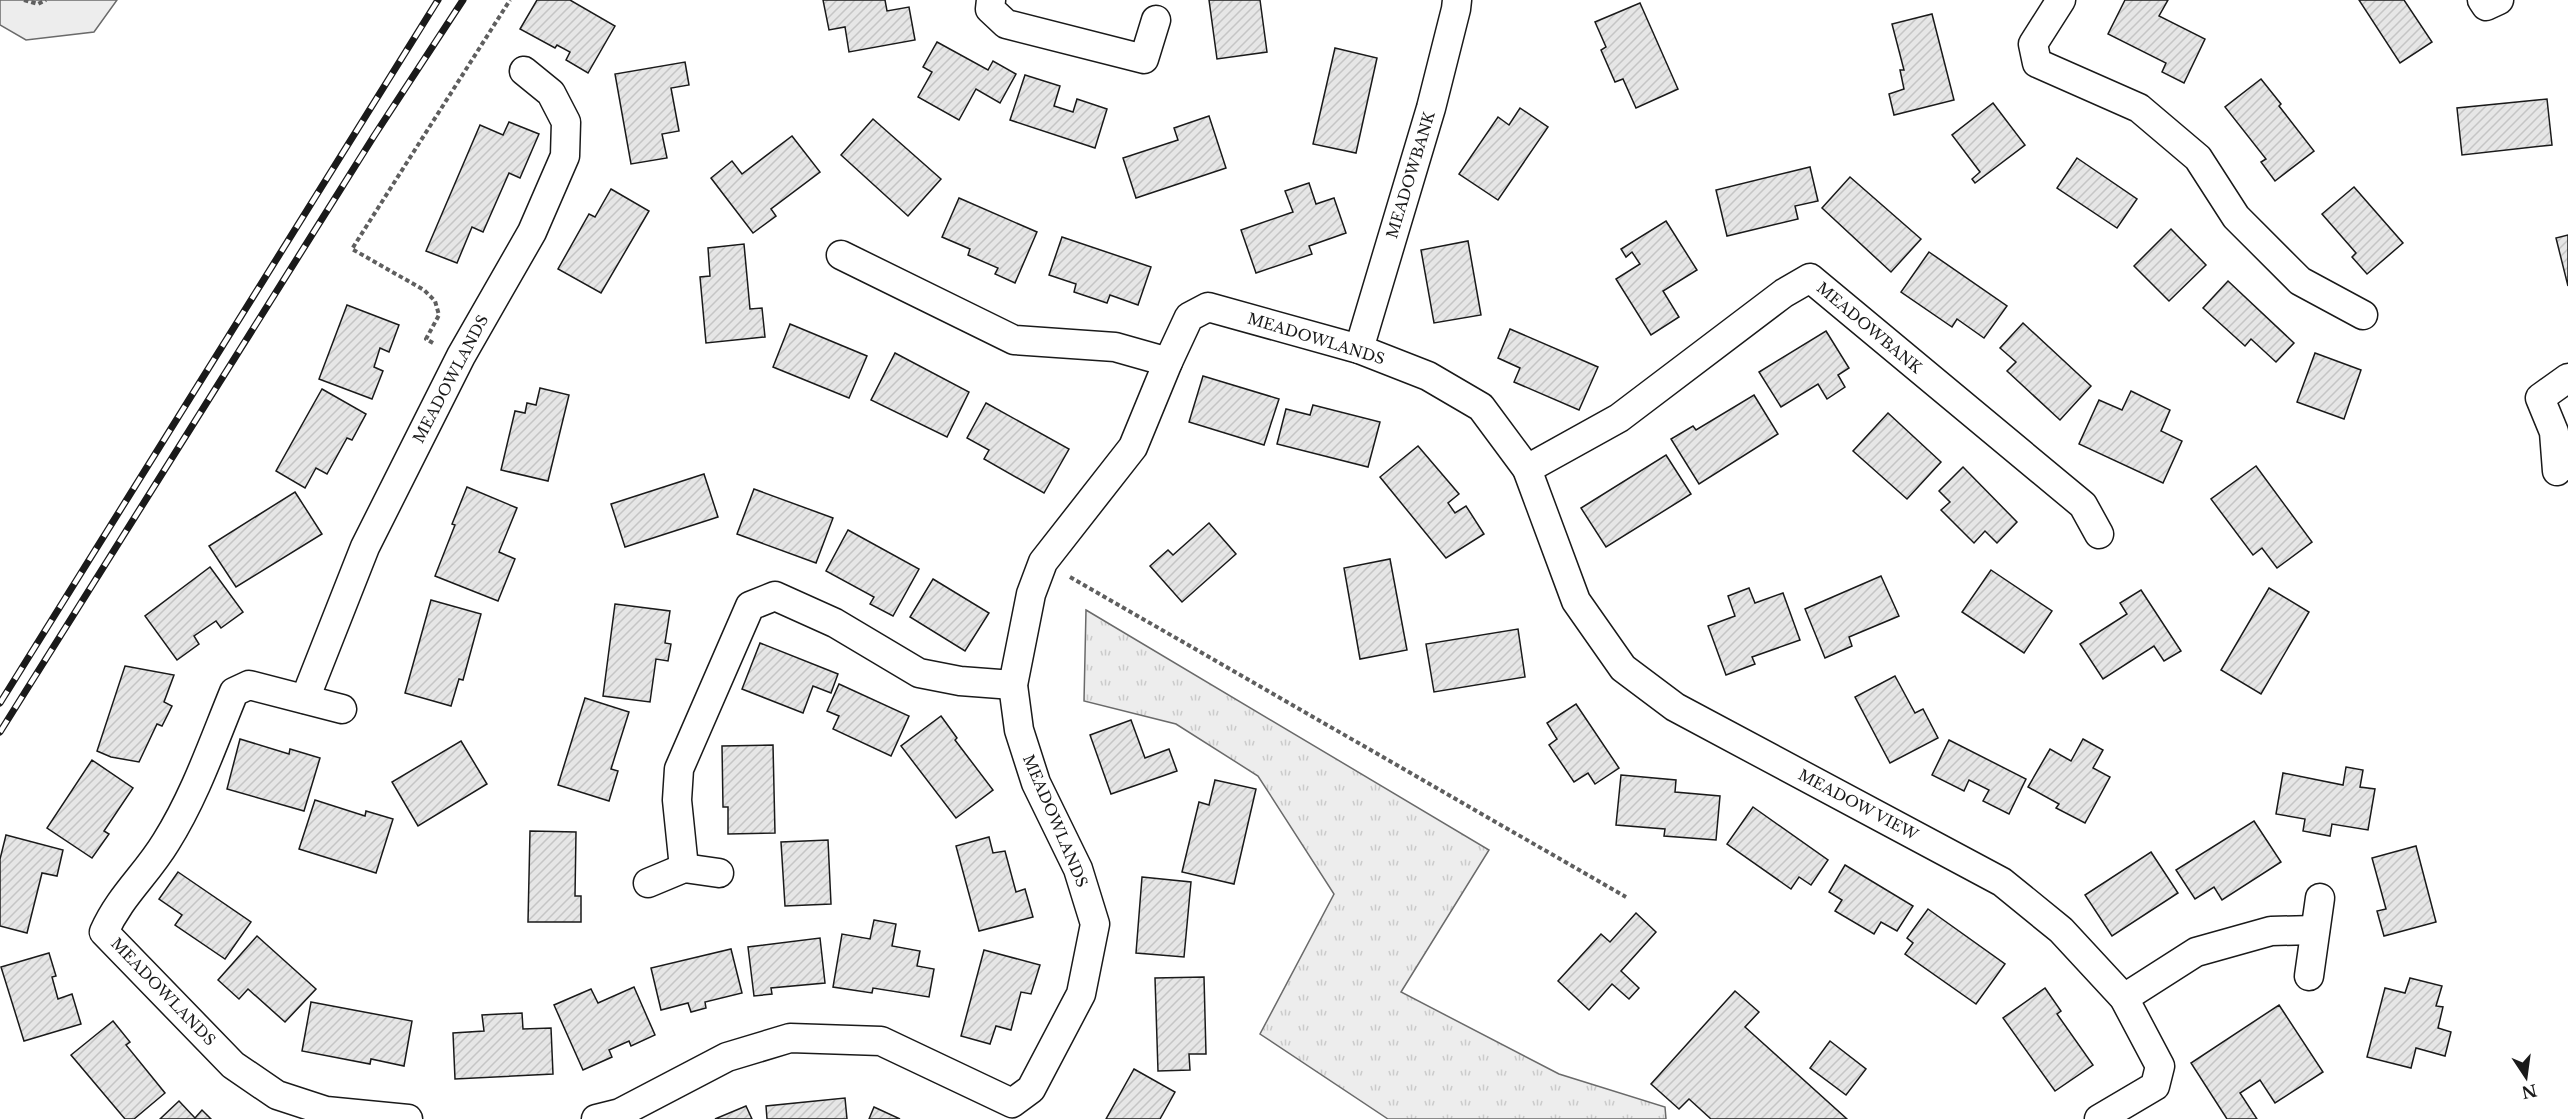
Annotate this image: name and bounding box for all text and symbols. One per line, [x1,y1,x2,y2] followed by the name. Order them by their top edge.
[1382,109,1439,241] street label: MEADOWBANK
[1813,278,1926,377] street label: MEADOWBANK
[1245,309,1387,368] street label: MEADOWLANDS
[409,311,492,446] street label: MEADOWLANDS
[1019,752,1092,890] street label: MEADOWLANDS
[1795,765,1922,844] street label: MEADOW VIEW
[107,934,220,1049] street label: MEADOWLANDS
[2496,1047,2556,1107] north arrow
[2520,1080,2539,1103] text: N

